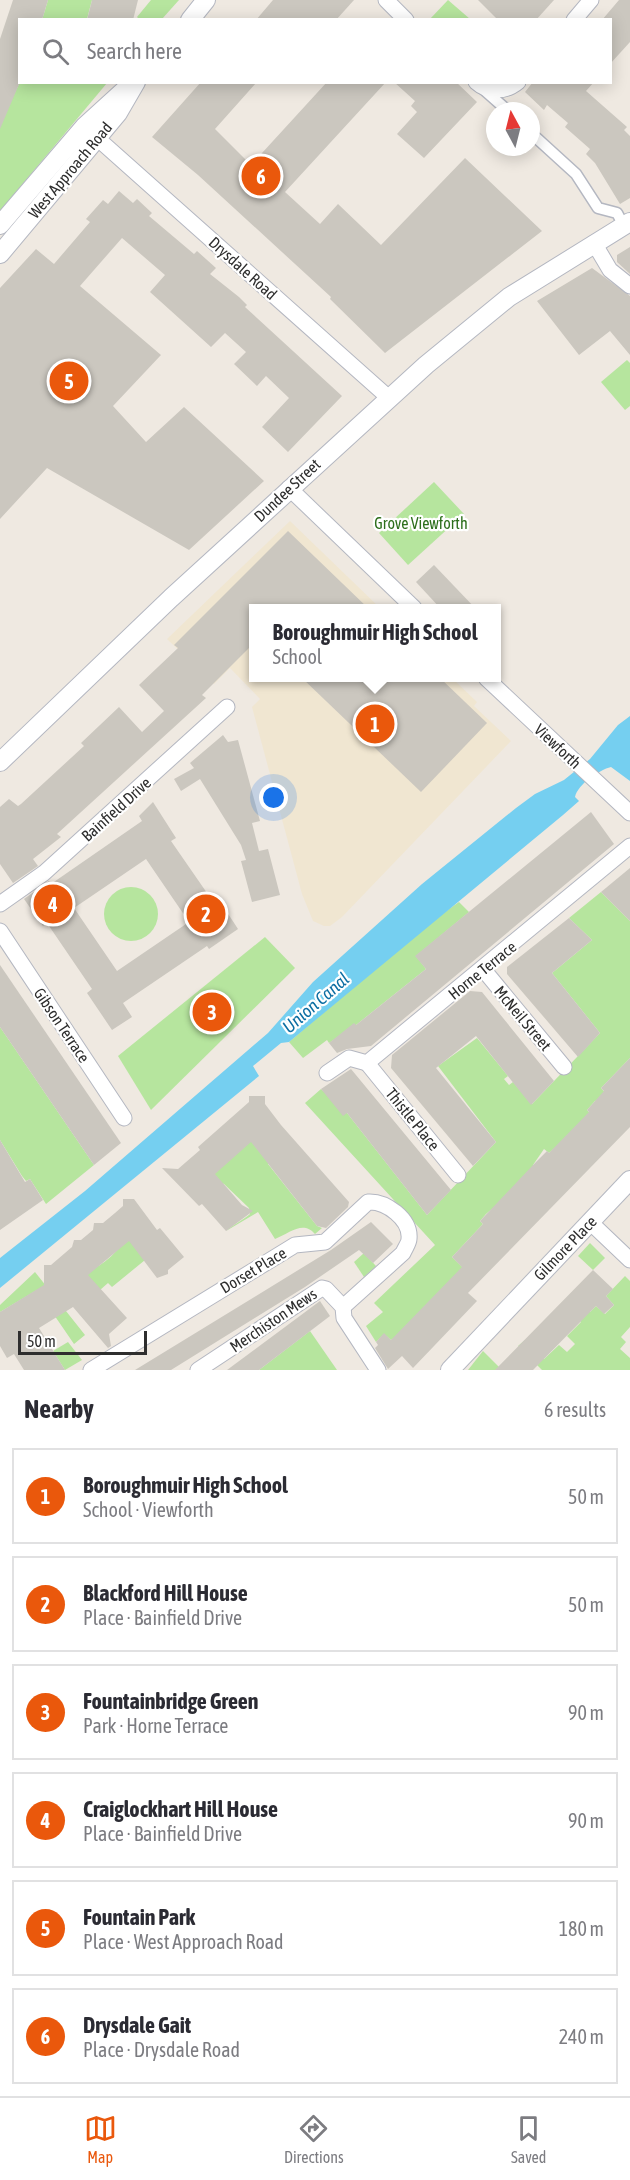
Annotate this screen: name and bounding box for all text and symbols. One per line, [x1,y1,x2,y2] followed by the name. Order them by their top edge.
[18,18,612,84] search box
[39,35,72,68] icon: search
[87,38,182,64] text: Search here
[486,102,540,156] north arrow
[25,118,116,222] street label: West Approach Road
[242,154,280,198] pin: 6
[205,233,281,304] street label: Drysdale Road
[50,358,88,404] pin: 5
[250,455,324,525] street label: Dundee Street
[374,514,468,532] park label: Grove Viewforth
[249,604,501,682] popup
[273,619,477,645] text: Boroughmuir High School
[273,645,322,668] text: School
[356,702,394,746] pin: 1
[531,720,585,772] street label: Viewforth
[78,773,154,845] street label: Bainfield Drive
[259,783,288,812] your location
[34,882,72,926] pin: 4
[186,892,226,936] pin: 2
[445,937,519,1003] street label: Horne Terrace
[278,968,353,1037] water label: Union Canal
[491,982,555,1054] street label: McNeil Street
[31,984,93,1066] street label: Gibson Terrace
[192,990,232,1034] pin: 3
[383,1084,443,1154] street label: Thistle Place
[530,1212,600,1284] street label: Gilmore Place
[217,1243,289,1297] street label: Dorset Place
[226,1284,320,1356] street label: Merchiston Mews
[18,1328,147,1356] scale bar
[27,1332,56,1350] text: 50 m
[24,1394,94,1424] text: Nearby
[544,1398,606,1421] text: 6 results
[83,1472,288,1498] text: Boroughmuir High School
[41,1485,50,1508] text: 1
[568,1485,604,1508] text: 50 m
[83,1498,214,1521] text: School · Viewforth
[83,1580,248,1606] text: Blackford Hill House
[41,1593,50,1616] text: 2
[568,1593,604,1616] text: 50 m
[83,1606,242,1629] text: Place · Bainfield Drive
[83,1688,258,1714] text: Fountainbridge Green
[41,1701,50,1724] text: 3
[568,1701,604,1724] text: 90 m
[83,1714,228,1737] text: Park · Horne Terrace
[83,1796,278,1822] text: Craiglockhart Hill House
[41,1809,50,1832] text: 4
[568,1809,604,1832] text: 90 m
[83,1822,242,1845] text: Place · Bainfield Drive
[83,1904,195,1930] text: Fountain Park
[41,1917,50,1940] text: 5
[559,1917,604,1940] text: 180 m
[83,1930,284,1953] text: Place · West Approach Road
[83,2012,191,2038] text: Drysdale Gait
[41,2025,50,2048] text: 6
[559,2025,604,2048] text: 240 m
[83,2038,240,2061] text: Place · Drysdale Road
[84,2112,117,2166] tab: Map
[284,2112,344,2166] tab: Directions
[511,2112,546,2166] tab: Saved

